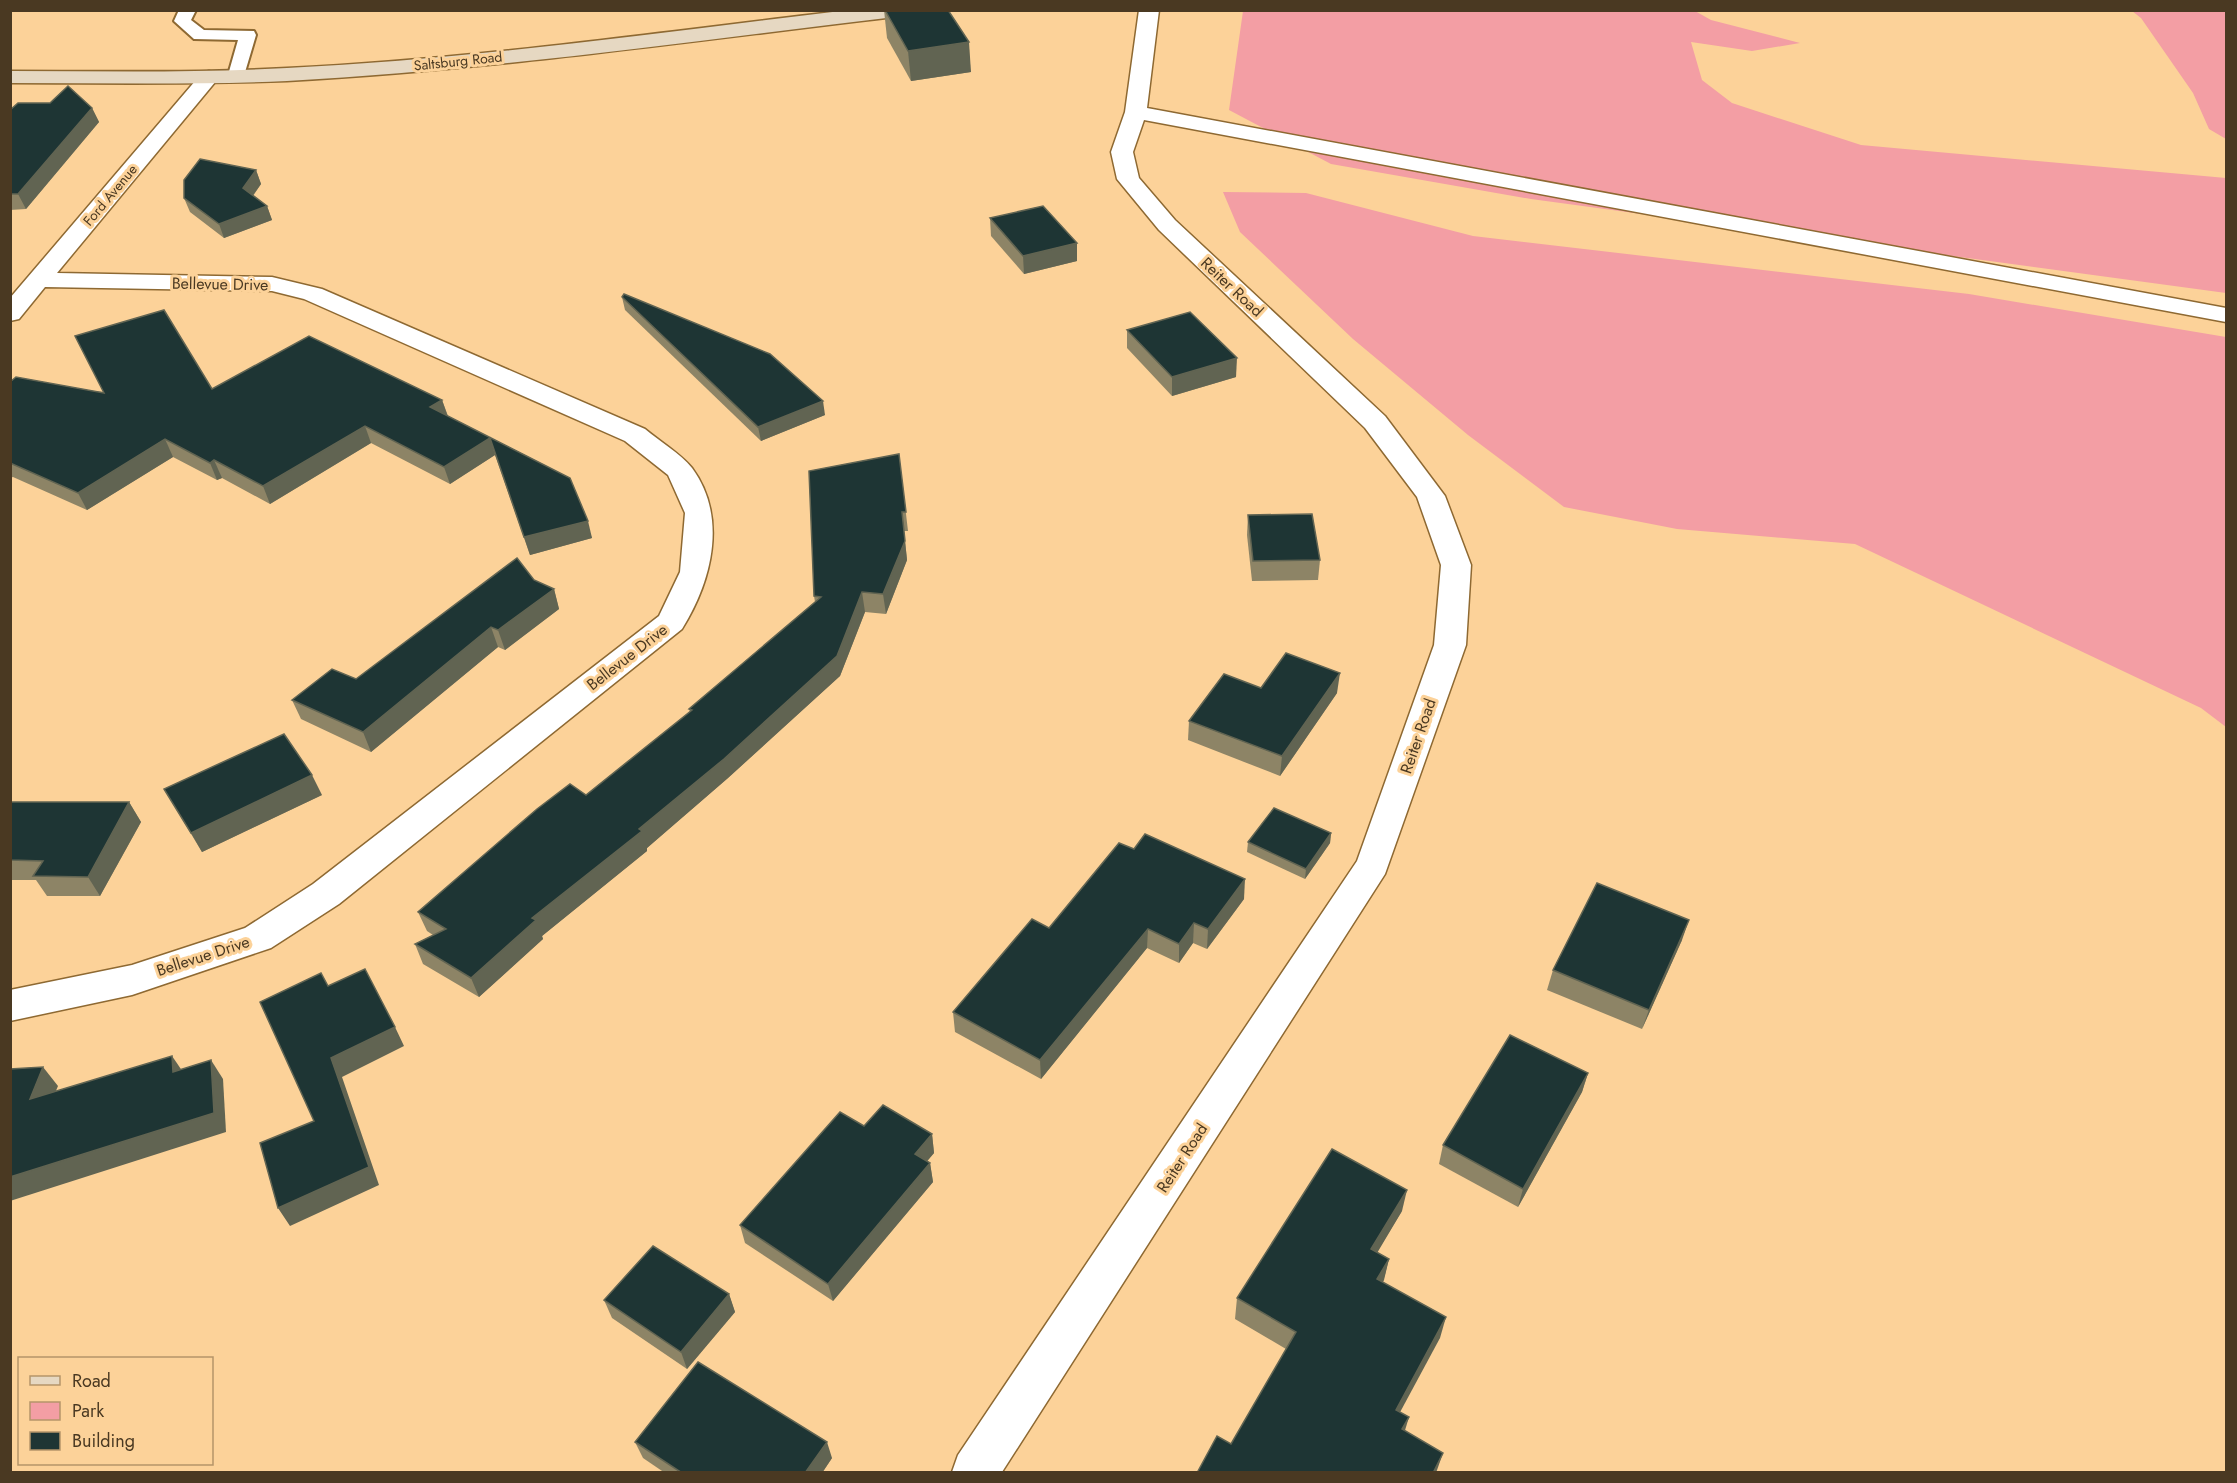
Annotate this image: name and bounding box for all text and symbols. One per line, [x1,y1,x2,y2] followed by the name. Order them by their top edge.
[413,46,503,76] street label: Saltsburg Road
[78,160,142,230] street label: Ford Avenue
[1196,252,1268,322] street label: Reiter Road
[172,272,268,296] street label: Bellevue Drive
[582,618,672,696] street label: Bellevue Drive
[1394,695,1442,777] street label: Reiter Road
[154,930,252,982] street label: Bellevue Drive
[1151,1119,1213,1197] street label: Reiter Road
[18,1357,213,1465] legend
[72,1368,111,1394] text: Road
[72,1398,104,1424] text: Park
[72,1428,135,1454] text: Building

